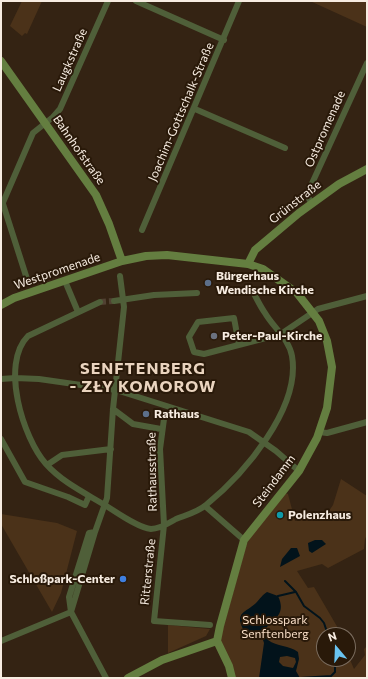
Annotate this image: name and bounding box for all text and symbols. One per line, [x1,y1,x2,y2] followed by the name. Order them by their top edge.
[50,26,90,94] street label: Laugkstraße
[145,40,217,184] street label: Joachim-Gottschalk-Straße
[302,89,348,169] street label: Ostpromenade
[50,113,108,187] street label: Bahnhofstraße
[266,177,324,227] street label: Grünstraße
[12,250,102,292] street label: Westpromenade
[216,269,314,297] place label: Bürgerhaus Wendische Kirche
[203,278,213,288] marker: Bürgerhaus Wendische Kirche
[222,329,322,343] place label: Peter-Paul-Kirche
[209,331,219,341] marker: Peter-Paul-Kirche
[69,359,217,397] district label: SENFTENBERG - ZŁY KOMOROW
[154,407,199,421] place label: Rathaus
[141,409,151,419] marker: Rathaus
[144,432,160,512] street label: Rathausstraße
[250,452,298,510] street label: Steindamm
[288,508,351,522] place label: Polenzhaus
[275,510,285,520] marker: Polenzhaus
[137,538,159,606] street label: Ritterstraße
[9,572,115,586] place label: Schloßpark-Center
[118,574,128,584] marker: Schloßpark-Center
[241,613,309,641] park label: Schlosspark Senftenberg
[316,627,356,667] north arrow
[326,629,338,644] text: N

